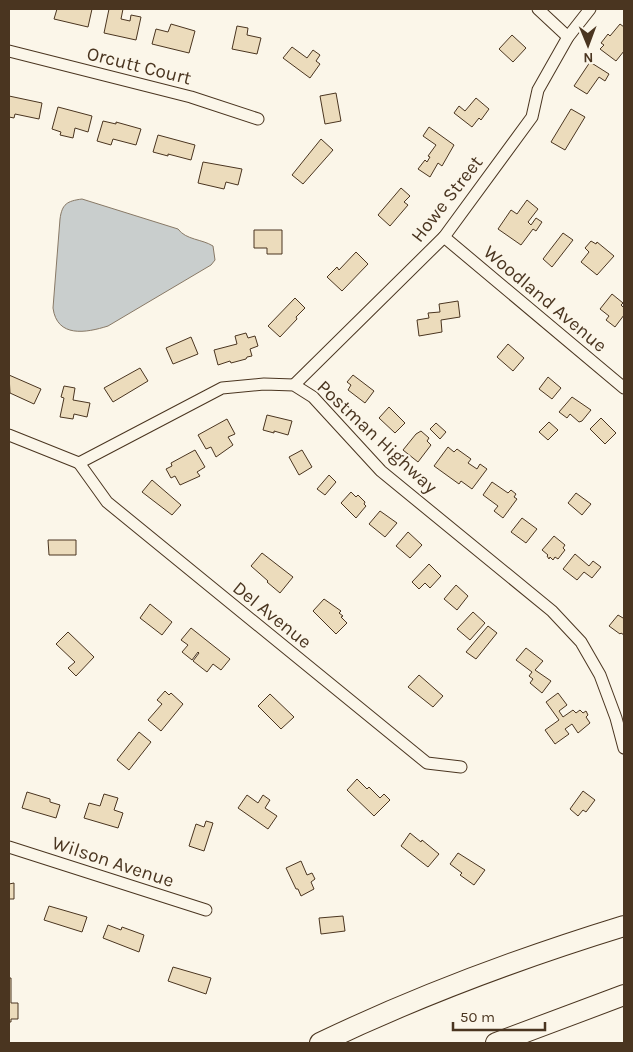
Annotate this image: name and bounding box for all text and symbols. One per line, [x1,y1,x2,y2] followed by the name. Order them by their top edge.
[563,20,613,70] north arrow
[85,42,193,90] street label: Orcutt Court
[583,49,593,66] text: N
[407,152,487,246] street label: Howe Street
[479,241,611,357] street label: Woodland Avenue
[312,376,442,498] street label: Postman Highway
[228,577,316,653] street label: Del Avenue
[49,832,177,892] street label: Wilson Avenue
[453,1000,546,1032] scale bar
[460,1008,495,1026] text: 50 m

